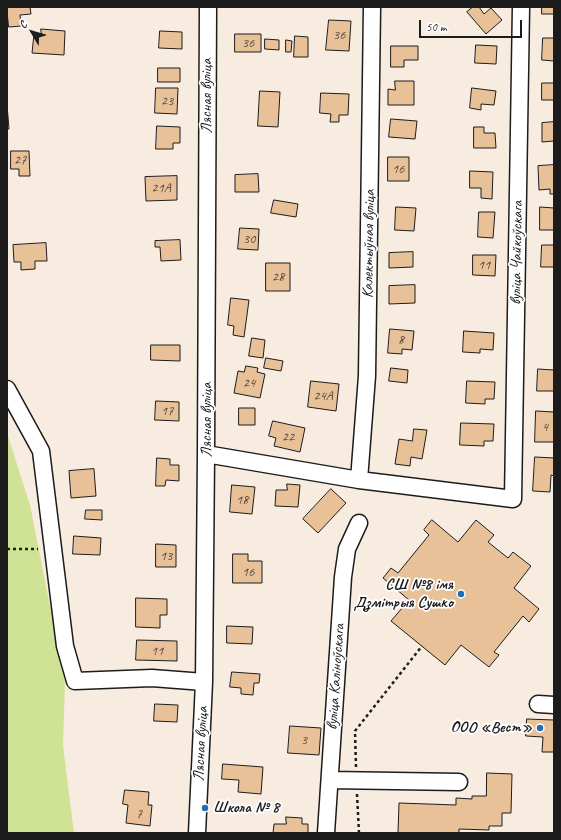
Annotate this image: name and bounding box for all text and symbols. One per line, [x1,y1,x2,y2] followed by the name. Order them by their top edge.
[12,12,52,52] north arrow
[421,12,524,38] scale bar
[15,18,30,31] text: С
[426,19,446,35] text: 50 m
[333,27,345,43] house number: 36
[242,35,254,51] house number: 36
[197,59,217,133] street label: Лясная вуліца
[161,93,173,109] house number: 23
[14,152,26,168] house number: 27
[392,161,404,177] house number: 16
[151,180,171,196] house number: 21А
[358,190,380,298] street label: Калектыўная вуліца
[506,201,528,305] street label: вуліца Чайкоўскага
[243,231,255,247] house number: 30
[478,257,490,273] house number: 11
[272,269,284,285] house number: 28
[398,332,404,348] house number: 8
[243,375,255,391] house number: 24
[197,383,217,457] street label: Лясная вуліца
[313,388,333,404] house number: 24А
[161,403,173,419] house number: 17
[542,419,548,435] house number: 4
[282,429,294,445] house number: 22
[236,492,248,508] house number: 18
[160,548,172,564] house number: 13
[242,564,254,580] house number: 16
[353,575,453,613] place label: СШ №8 імя Дзмітрыя Сушко
[456,589,466,599] marker: СШ №8 імя Дзмітрыя Сушко
[323,623,349,731] street label: вуліца Каліноўскага
[151,643,163,659] house number: 11
[189,706,213,782] street label: Лясная вуліца
[451,718,532,738] place label: ООО «Вест»
[535,723,545,733] marker: ООО «Вест»
[301,732,307,748] house number: 3
[213,798,279,818] place label: Школа № 8
[200,803,210,813] marker: Школа № 8
[136,806,142,822] house number: 7

